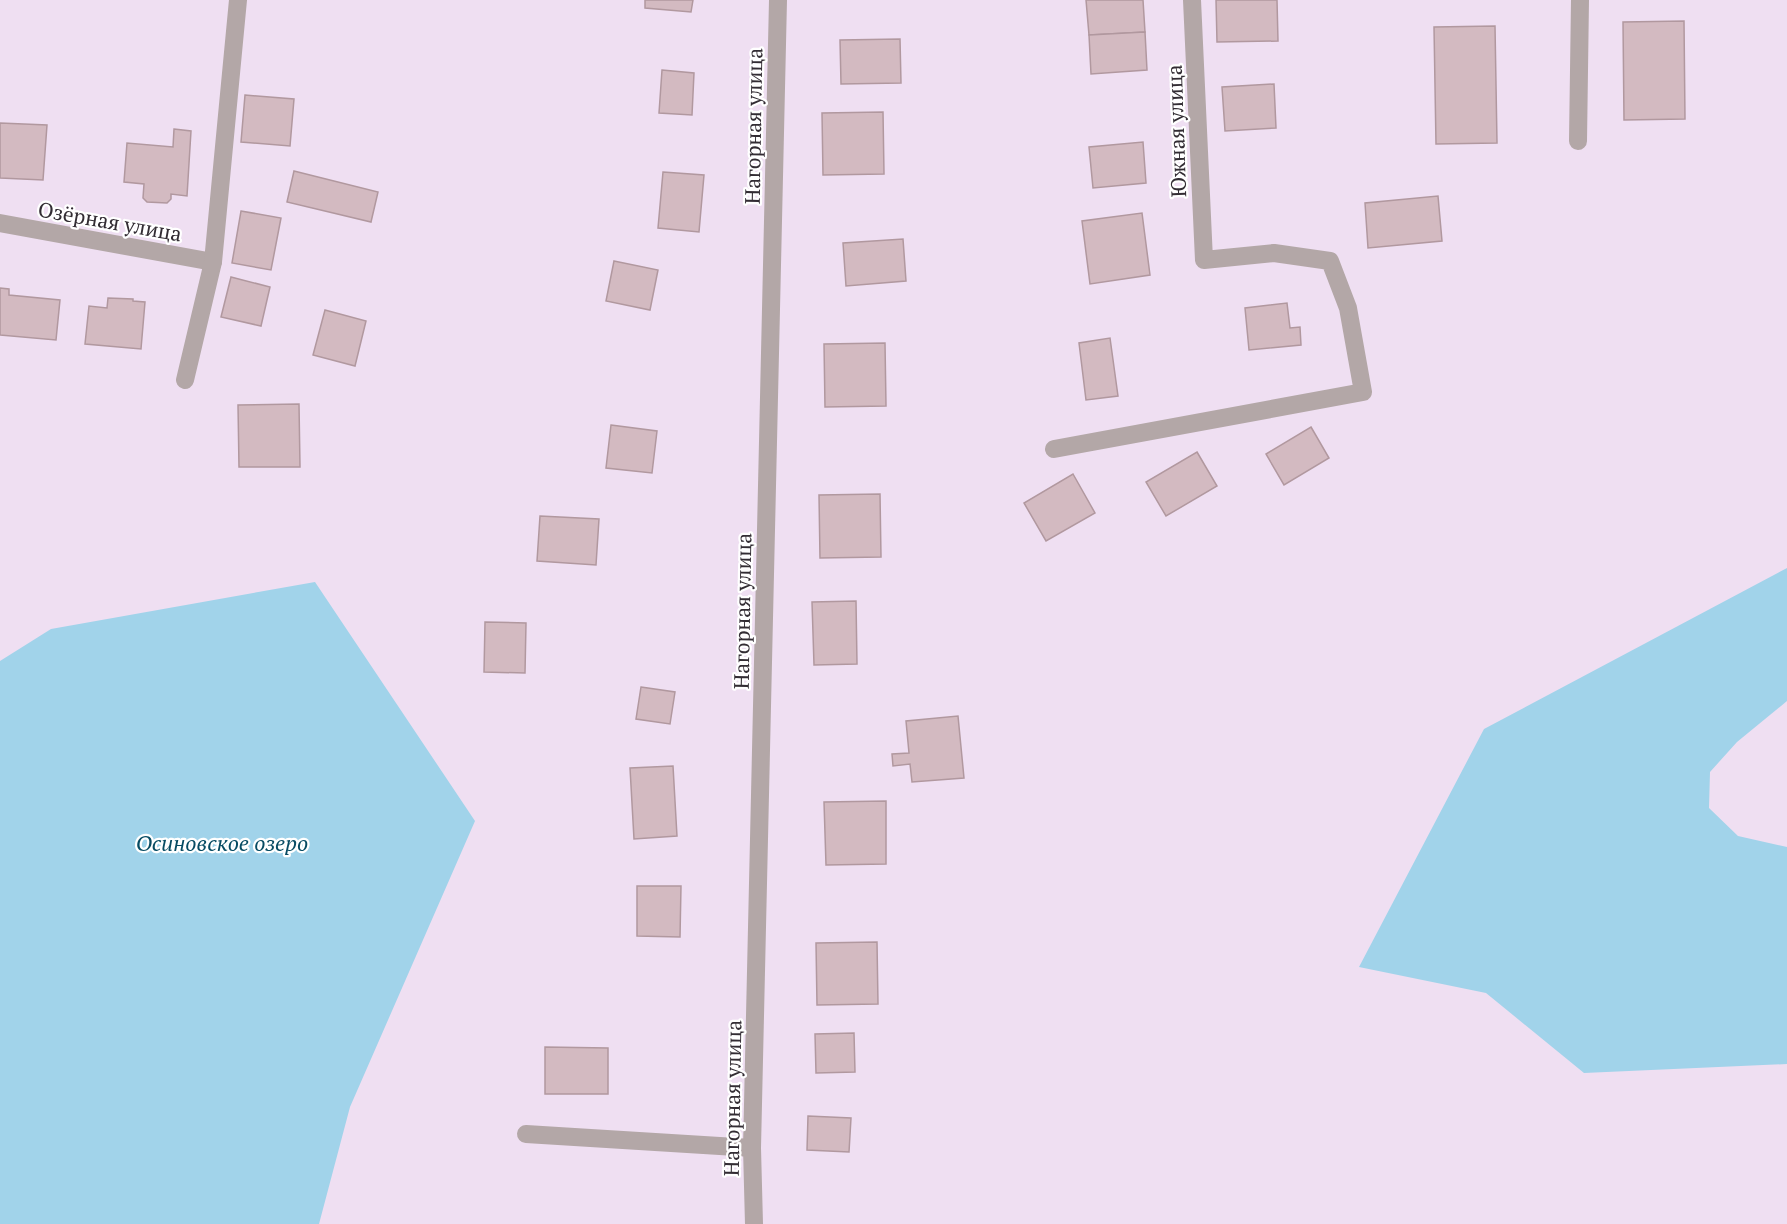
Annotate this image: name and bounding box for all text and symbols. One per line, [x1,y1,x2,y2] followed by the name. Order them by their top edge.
[738,47,768,204] street label: Нагорная улица
[1160,64,1192,198] street label: Южная улица
[36,195,184,247] street label: Озёрная улица
[727,532,757,689] street label: Нагорная улица
[136,828,308,857] water label: Осиновское озеро
[717,1019,747,1176] street label: Нагорная улица

